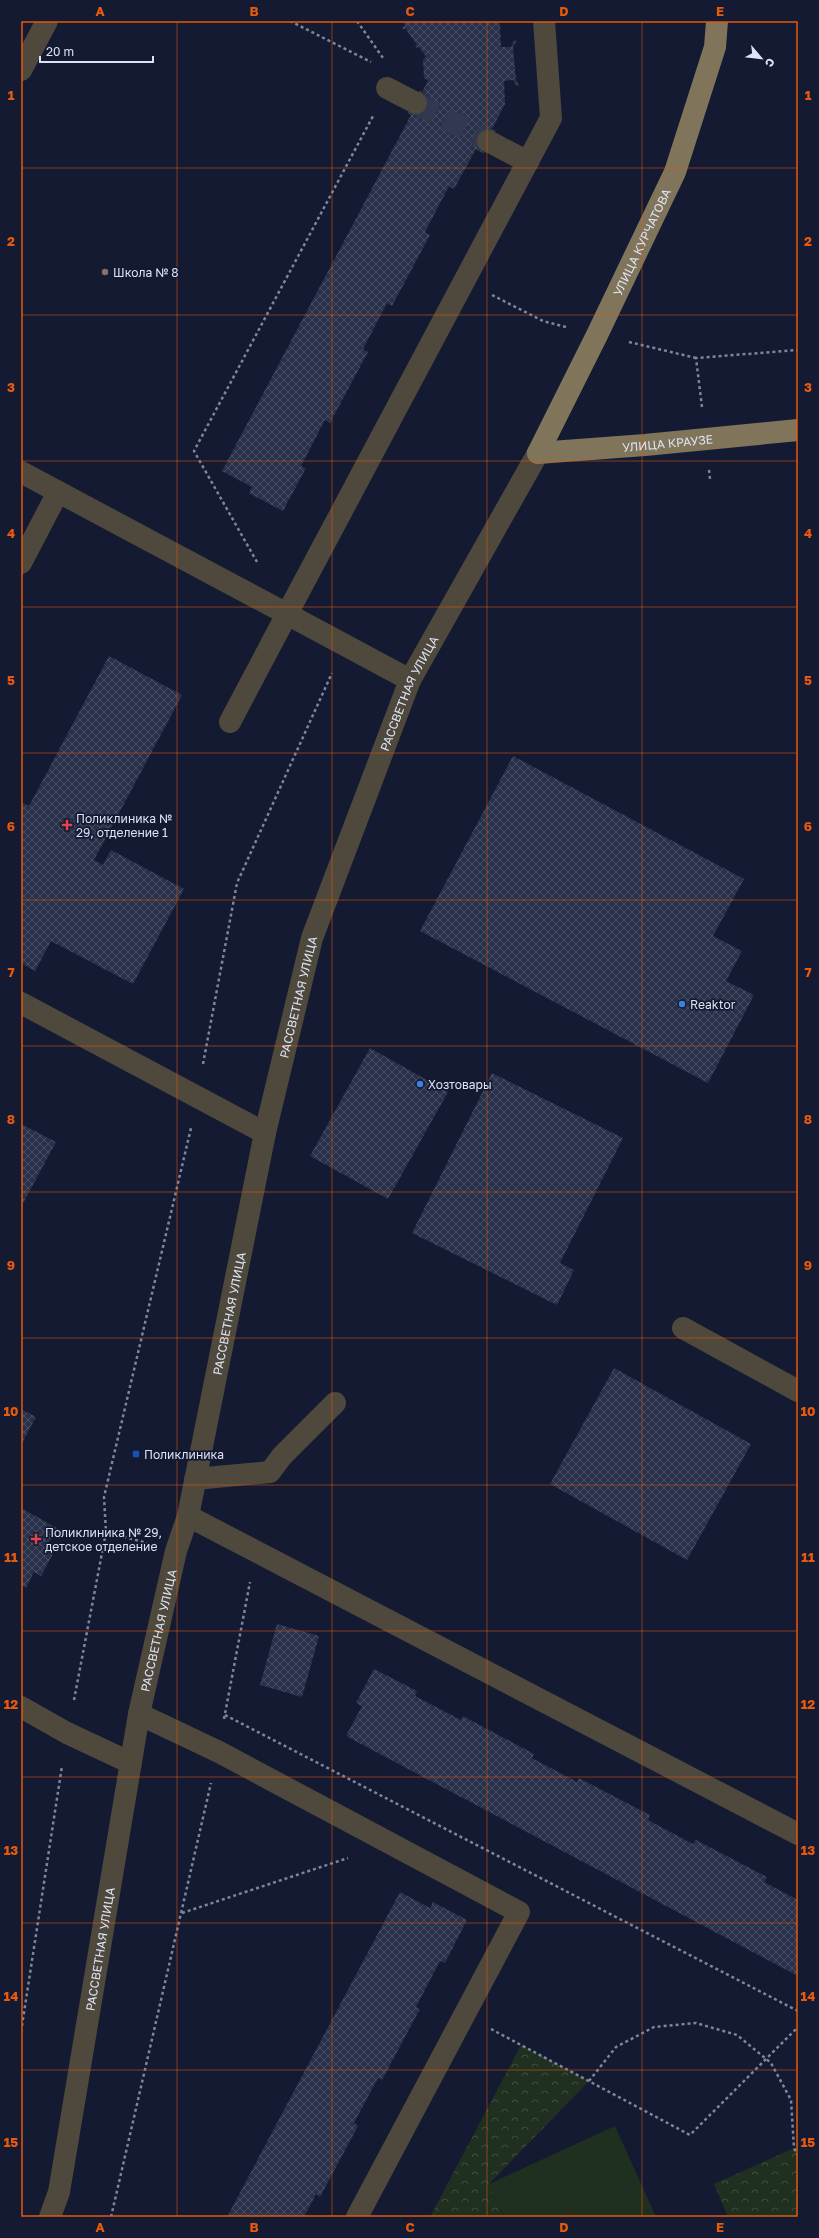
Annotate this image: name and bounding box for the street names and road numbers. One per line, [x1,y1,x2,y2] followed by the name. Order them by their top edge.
[609,186,674,298] street label: УЛИЦА КУРЧАТОВА
[622,431,714,454] street label: УЛИЦА КРАУЗЕ
[376,633,441,753] street label: РАССВЕТНАЯ УЛИЦА
[276,934,320,1059] street label: РАССВЕТНАЯ УЛИЦА
[209,1251,248,1376] street label: РАССВЕТНАЯ УЛИЦА
[137,1568,179,1693] street label: РАССВЕТНАЯ УЛИЦА
[82,1886,117,2012] street label: РАССВЕТНАЯ УЛИЦА

